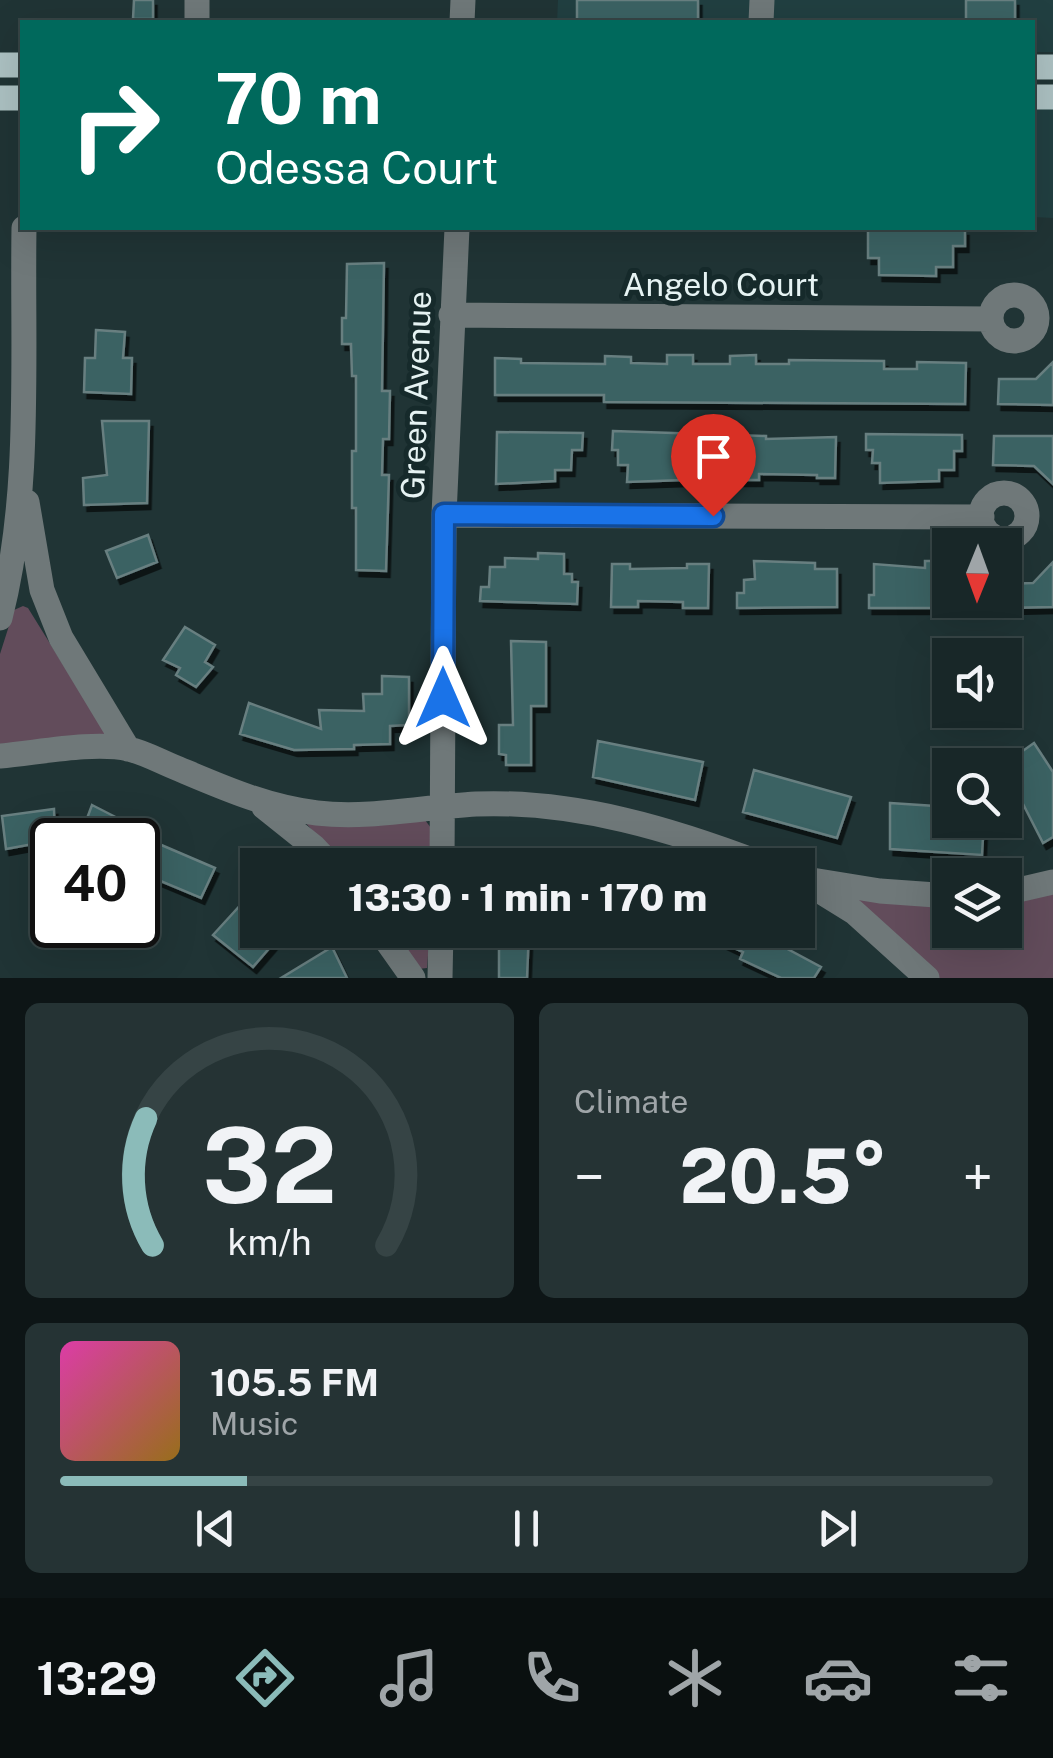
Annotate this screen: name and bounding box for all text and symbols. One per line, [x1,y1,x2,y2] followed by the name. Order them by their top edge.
[215,57,382,140] text: 70 m
[50,60,180,190] icon: right
[215,141,498,194] text: Odessa Court
[623,266,819,303] street label: Angelo Court
[394,290,438,500] street label: Green Avenue
[671,414,756,517] pin
[686,429,741,484] icon: arrive
[932,528,1022,618] north arrow
[932,528,1022,948] map controls
[932,638,1022,728] button: sound
[391,646,495,750] position arrow
[932,748,1022,838] button: search
[30,818,160,948] speed limit sign: 40
[932,858,1022,948] button: layers
[348,875,707,920] text: 13:30 · 1 min · 170 m
[574,1083,688,1120] text: Climate
[202,1104,337,1226] text: 32
[680,1132,887,1220] text: 20.5°
[574,1145,605,1209] text: −
[963,1145,993,1209] text: +
[227,1221,312,1263] text: km/h
[210,1360,379,1405] text: 105.5 FM
[210,1405,298,1442] text: Music
[188,1501,243,1556] icon: previous
[499,1501,554,1556] icon: pause
[810,1501,865,1556] icon: next
[230,1643,300,1713] icon: directions
[374,1643,444,1713] icon: music
[517,1643,587,1713] icon: phone
[660,1643,730,1713] icon: climate
[803,1643,873,1713] icon: car
[946,1643,1016,1713] icon: filters
[37,1652,157,1705] text: 13:29

